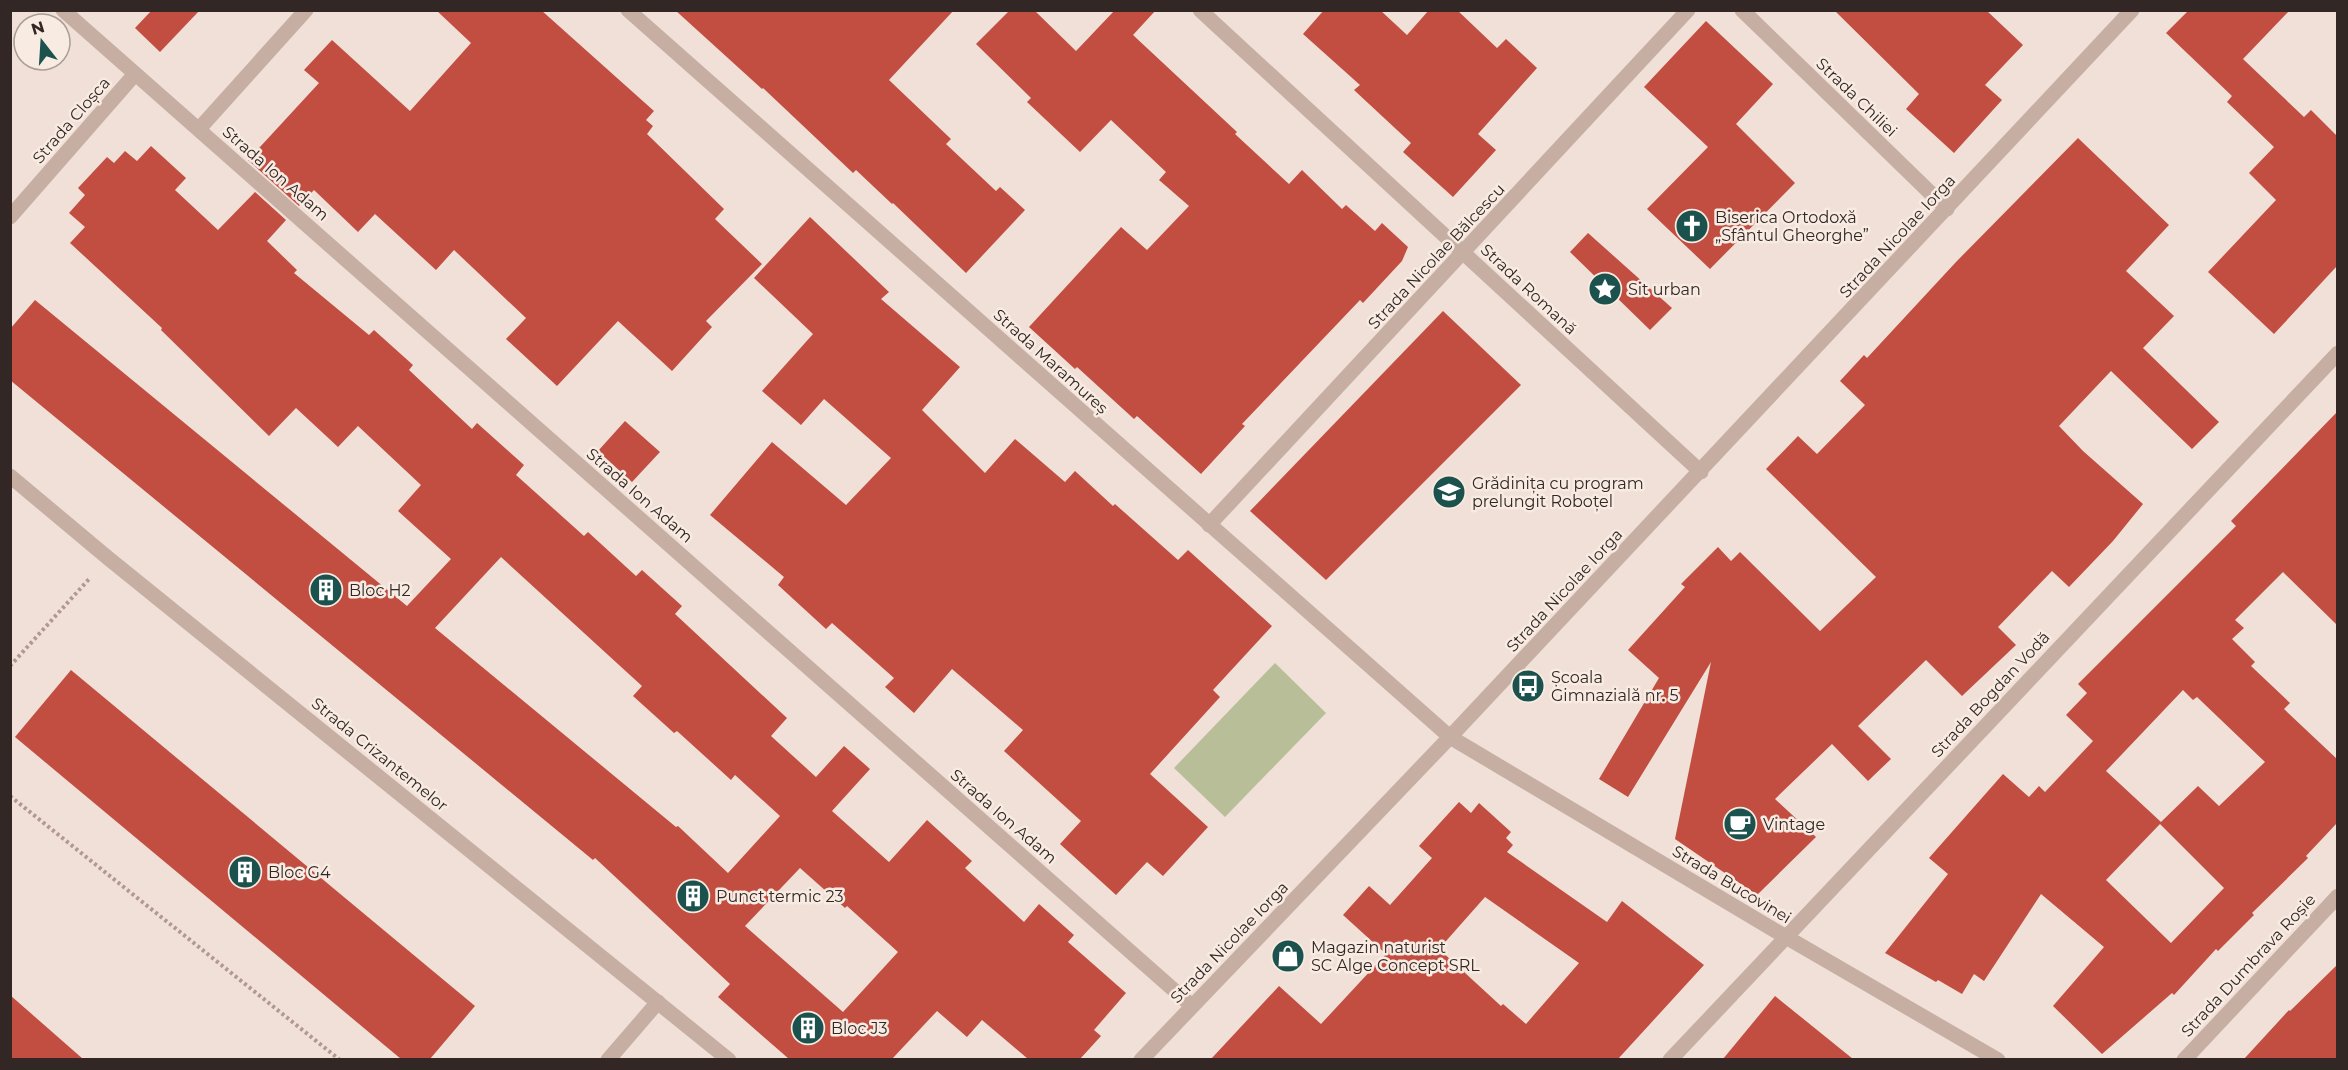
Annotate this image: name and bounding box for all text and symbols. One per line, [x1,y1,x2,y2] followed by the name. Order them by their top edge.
[12,12,72,72] north arrow
[29,17,47,39] text: N
[1812,54,1901,141] street label: Strada Chiliei
[29,73,115,168] street label: Strada Cloșca
[219,122,333,225] street label: Strada Ion Adam
[1835,171,1959,302] street label: Strada Nicolae Iorga
[1364,180,1509,333] street label: Strada Nicolae Bălcescu
[1674,208,1710,244] church icon: Biserica Ortodoxă „Sfântul Gheorghe”
[1715,208,1869,245] place label: Biserica Ortodoxă „Sfântul Gheorghe”
[1477,240,1581,339] street label: Strada Romană
[1587,271,1623,307] place icon: Sit urban
[1628,280,1701,299] place label: Sit urban
[989,305,1112,419] street label: Strada Maramureș
[583,444,697,547] street label: Strada Ion Adam
[1431,474,1467,510] school or university icon: Grădinița cu program prelungit Roboțel
[1472,474,1644,512] place label: Grădinița cu program prelungit Roboțel
[1502,525,1626,656] street label: Strada Nicolae Iorga
[308,572,344,608] building icon: Bloc H2
[349,581,411,600] place label: Bloc H2
[1927,628,2054,761] street label: Strada Bogdan Vodă
[1510,668,1546,704] bus stop icon: Școala Gimnazială nr. 5
[1551,668,1678,705] place label: Școala Gimnazială nr. 5
[308,694,452,815] street label: Strada Crizantemelor
[947,765,1061,868] street label: Strada Ion Adam
[1722,806,1758,842] cafe icon: Vintage
[1763,815,1825,834] place label: Vintage
[1669,841,1795,927] street label: Strada Bucovinei
[227,854,263,890] building icon: Bloc G4
[268,863,331,882] place label: Bloc G4
[675,878,711,914] building icon: Punct termic 23
[1166,878,1292,1007] street label: Strada Nicolae Iorga
[716,887,844,906] place label: Punct termic 23
[2177,890,2320,1041] street label: Strada Dumbrava Roșie
[1270,938,1306,974] shop icon: Magazin naturist SC Alge Concept SRL
[1311,938,1480,975] place label: Magazin naturist SC Alge Concept SRL
[790,1010,826,1046] building icon: Bloc J3
[831,1019,888,1038] place label: Bloc J3

